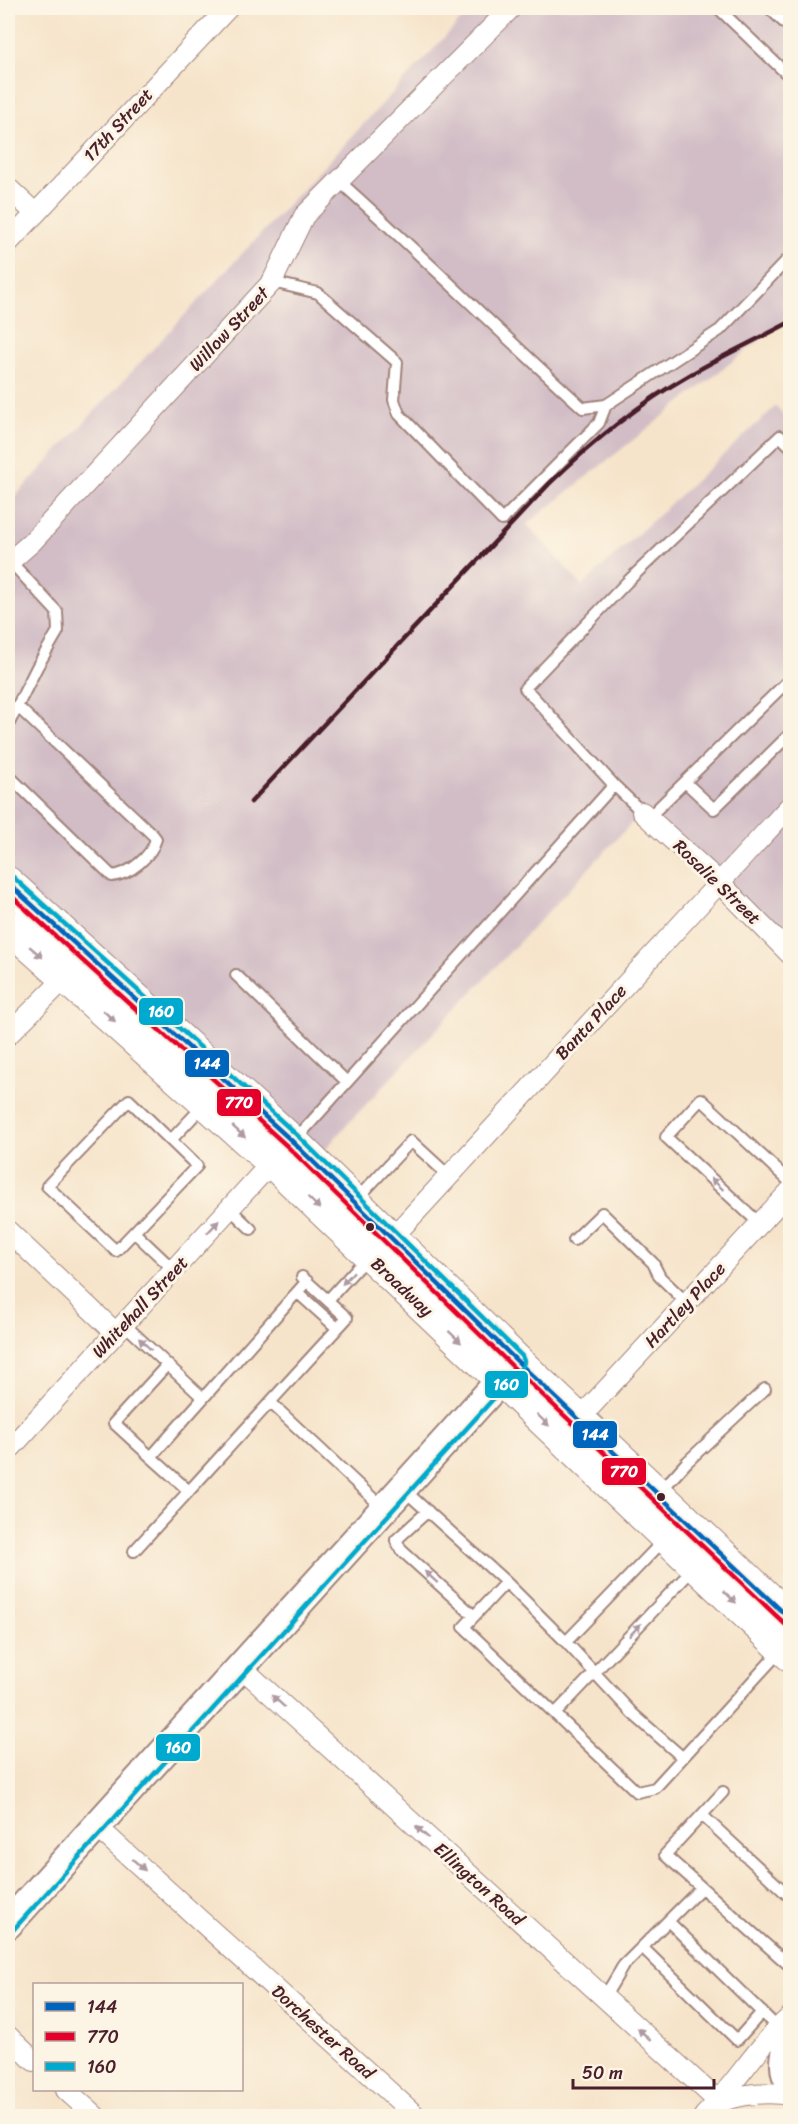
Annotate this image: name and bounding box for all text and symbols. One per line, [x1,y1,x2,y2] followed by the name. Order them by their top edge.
[75,80,161,170] street label: 17th Street
[181,278,278,379] street label: Willow Street
[665,831,769,933] street label: Rosalie Street
[29,945,44,958] one-way arrow
[547,976,635,1068] street label: Banta Place
[138,997,184,1026] line badge: 160
[148,997,174,1026] text: 160
[102,1009,117,1023] one-way arrow
[184,1049,230,1078] line badge: 144
[194,1049,220,1078] text: 144
[216,1088,262,1117] line badge: 770
[225,1088,253,1117] text: 770
[231,1125,246,1138] one-way arrow
[710,1178,725,1191] one-way arrow
[307,1196,322,1210] one-way arrow
[206,1220,219,1235] one-way arrow
[364,1221,376,1233] unlabelled marker
[84,1248,196,1366] street label: Whitehall Street
[363,1249,442,1325] street label: Broadway
[636,1254,734,1356] street label: Hartley Place
[342,1270,355,1285] one-way arrow
[448,1330,463,1344] one-way arrow
[138,1337,153,1351] one-way arrow
[484,1370,529,1399] line badge: 160
[493,1370,519,1399] text: 160
[535,1412,549,1426] one-way arrow
[572,1420,618,1449] line badge: 144
[582,1420,608,1449] text: 144
[601,1457,647,1486] line badge: 770
[610,1457,638,1486] text: 770
[655,1491,667,1503] unlabelled marker
[424,1571,439,1584] one-way arrow
[722,1590,737,1604] one-way arrow
[628,1623,641,1638] one-way arrow
[271,1694,286,1708] one-way arrow
[155,1733,201,1762] line badge: 160
[165,1733,191,1762] text: 160
[415,1825,430,1839] one-way arrow
[426,1834,533,1935] street label: Ellington Road
[132,1858,147,1872] one-way arrow
[264,1976,383,2089] street label: Dorchester Road
[33,1983,243,2091] legend
[87,1991,117,2023] text: 144
[87,2021,119,2053] text: 770
[637,2028,652,2041] one-way arrow
[87,2051,116,2083] text: 160
[573,2052,714,2090] scale bar
[582,2057,623,2089] text: 50 m

